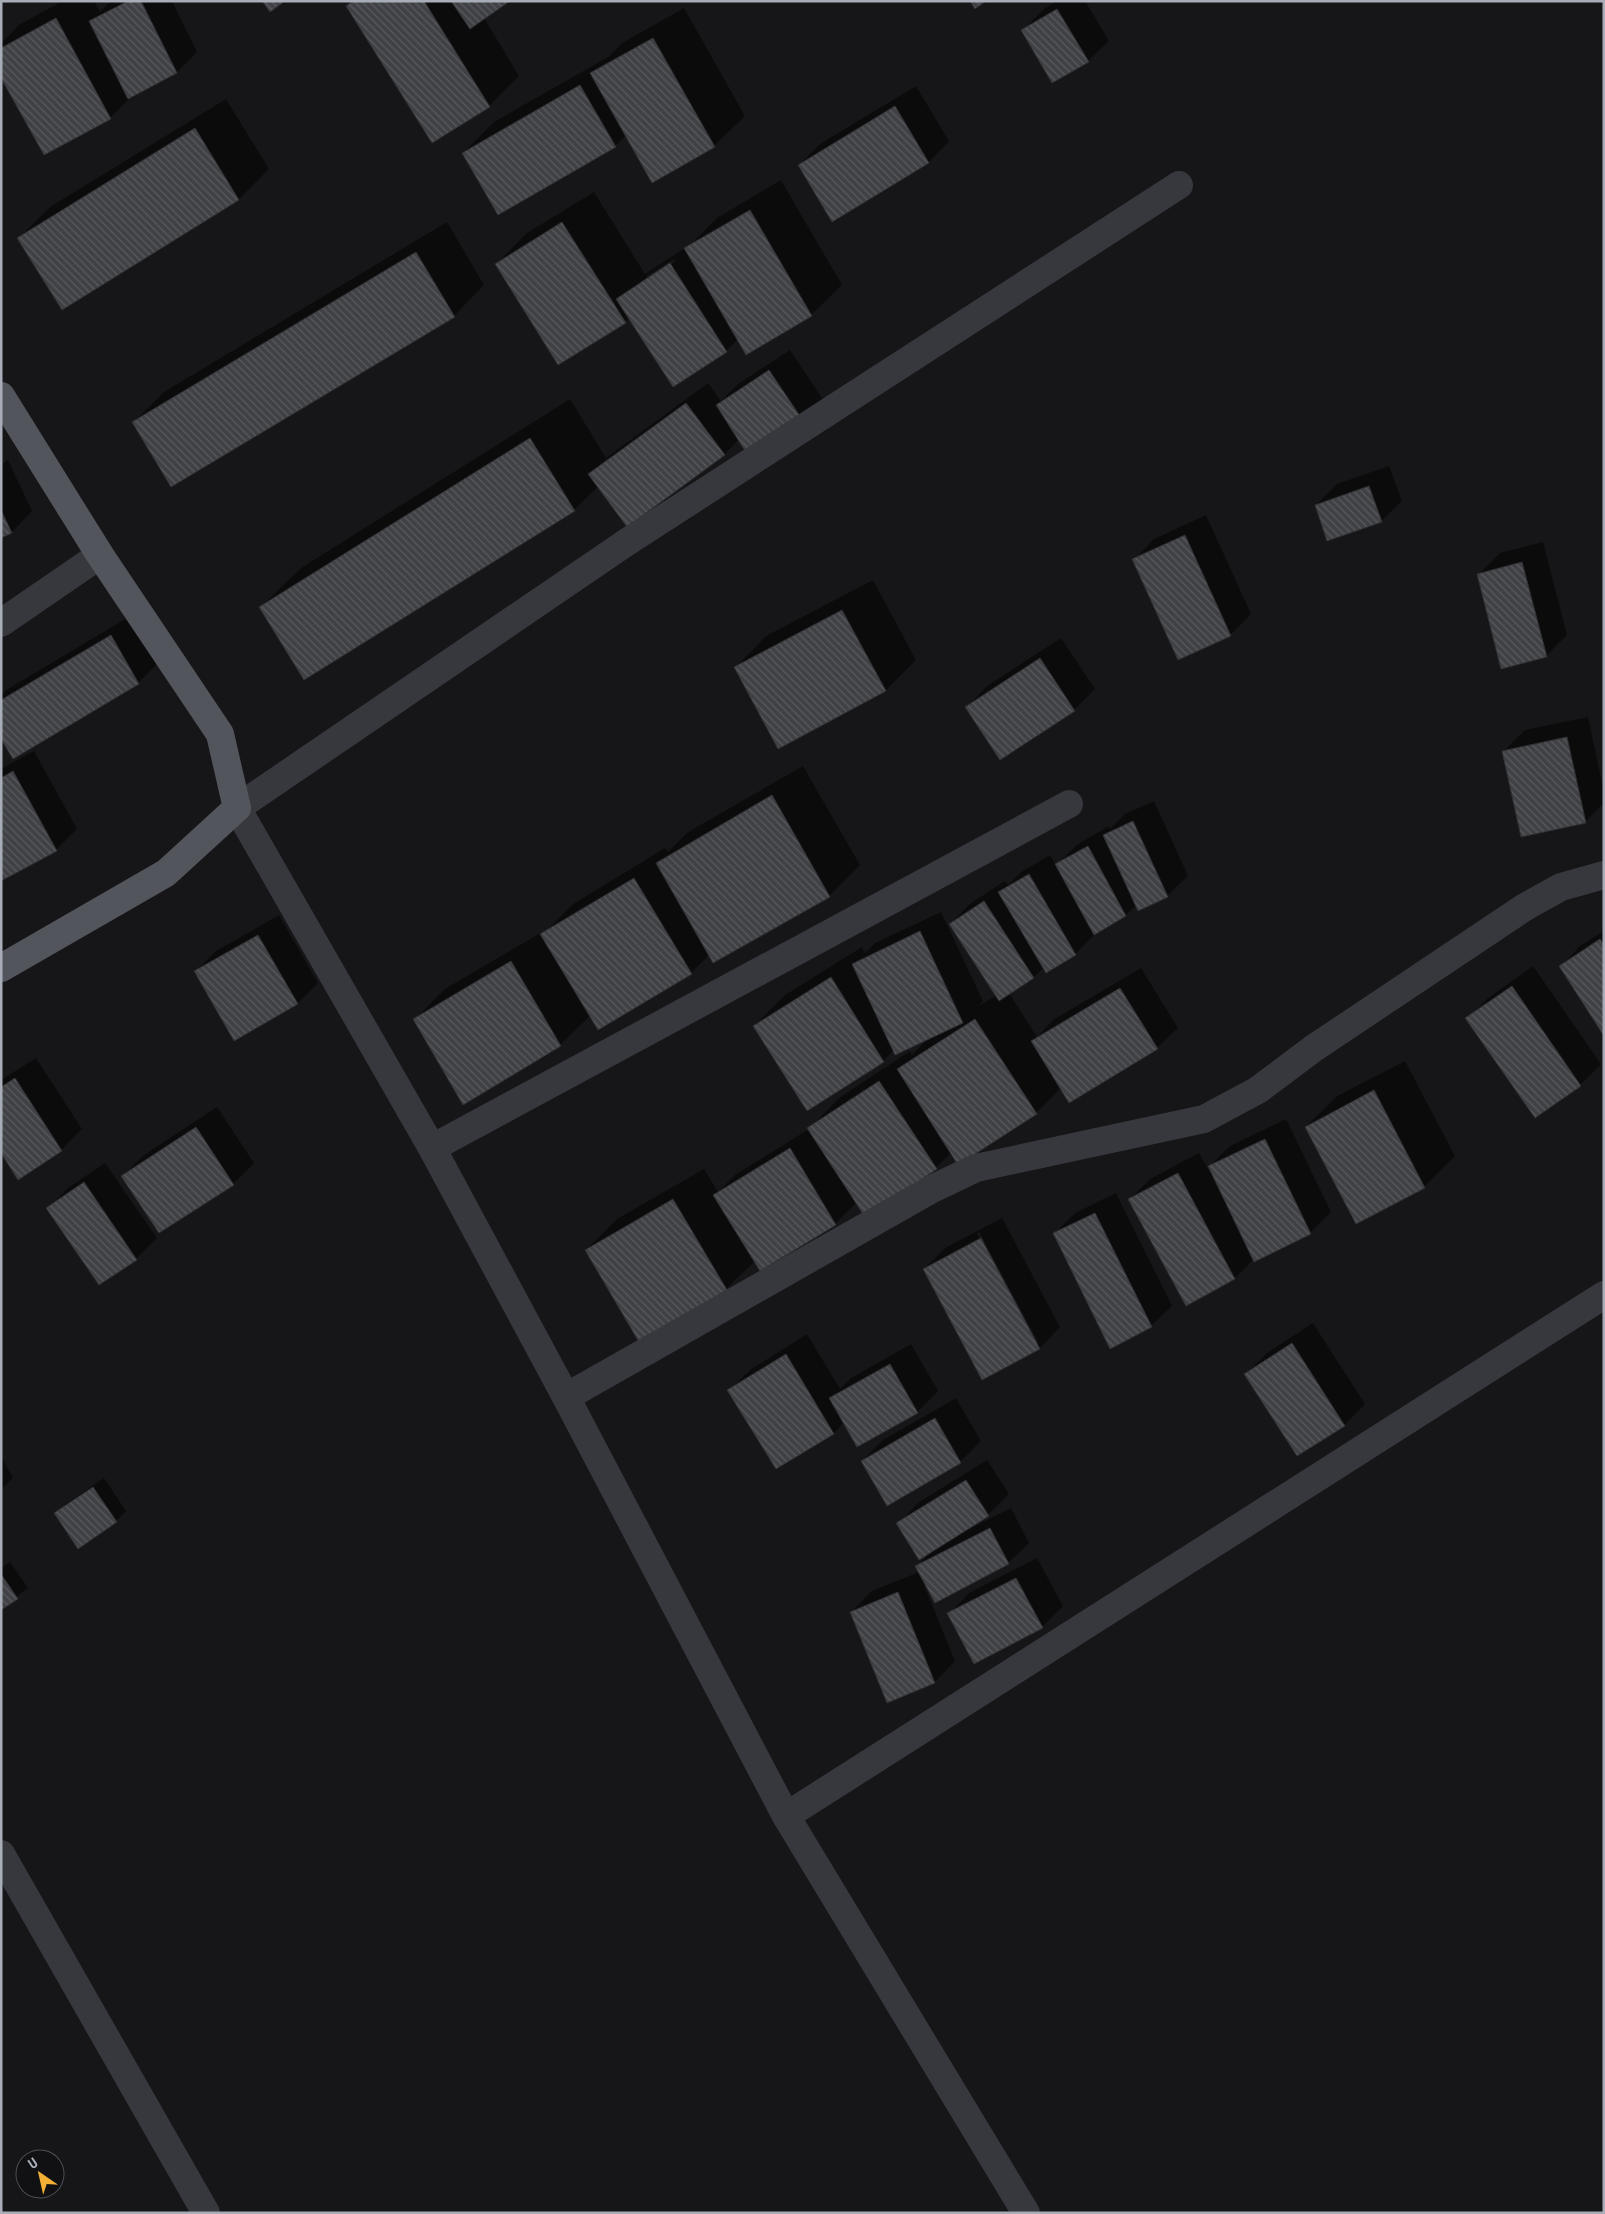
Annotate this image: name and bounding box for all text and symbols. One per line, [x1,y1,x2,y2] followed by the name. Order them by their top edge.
[15,2149,65,2199] north arrow
[25,2154,41,2172] text: U

